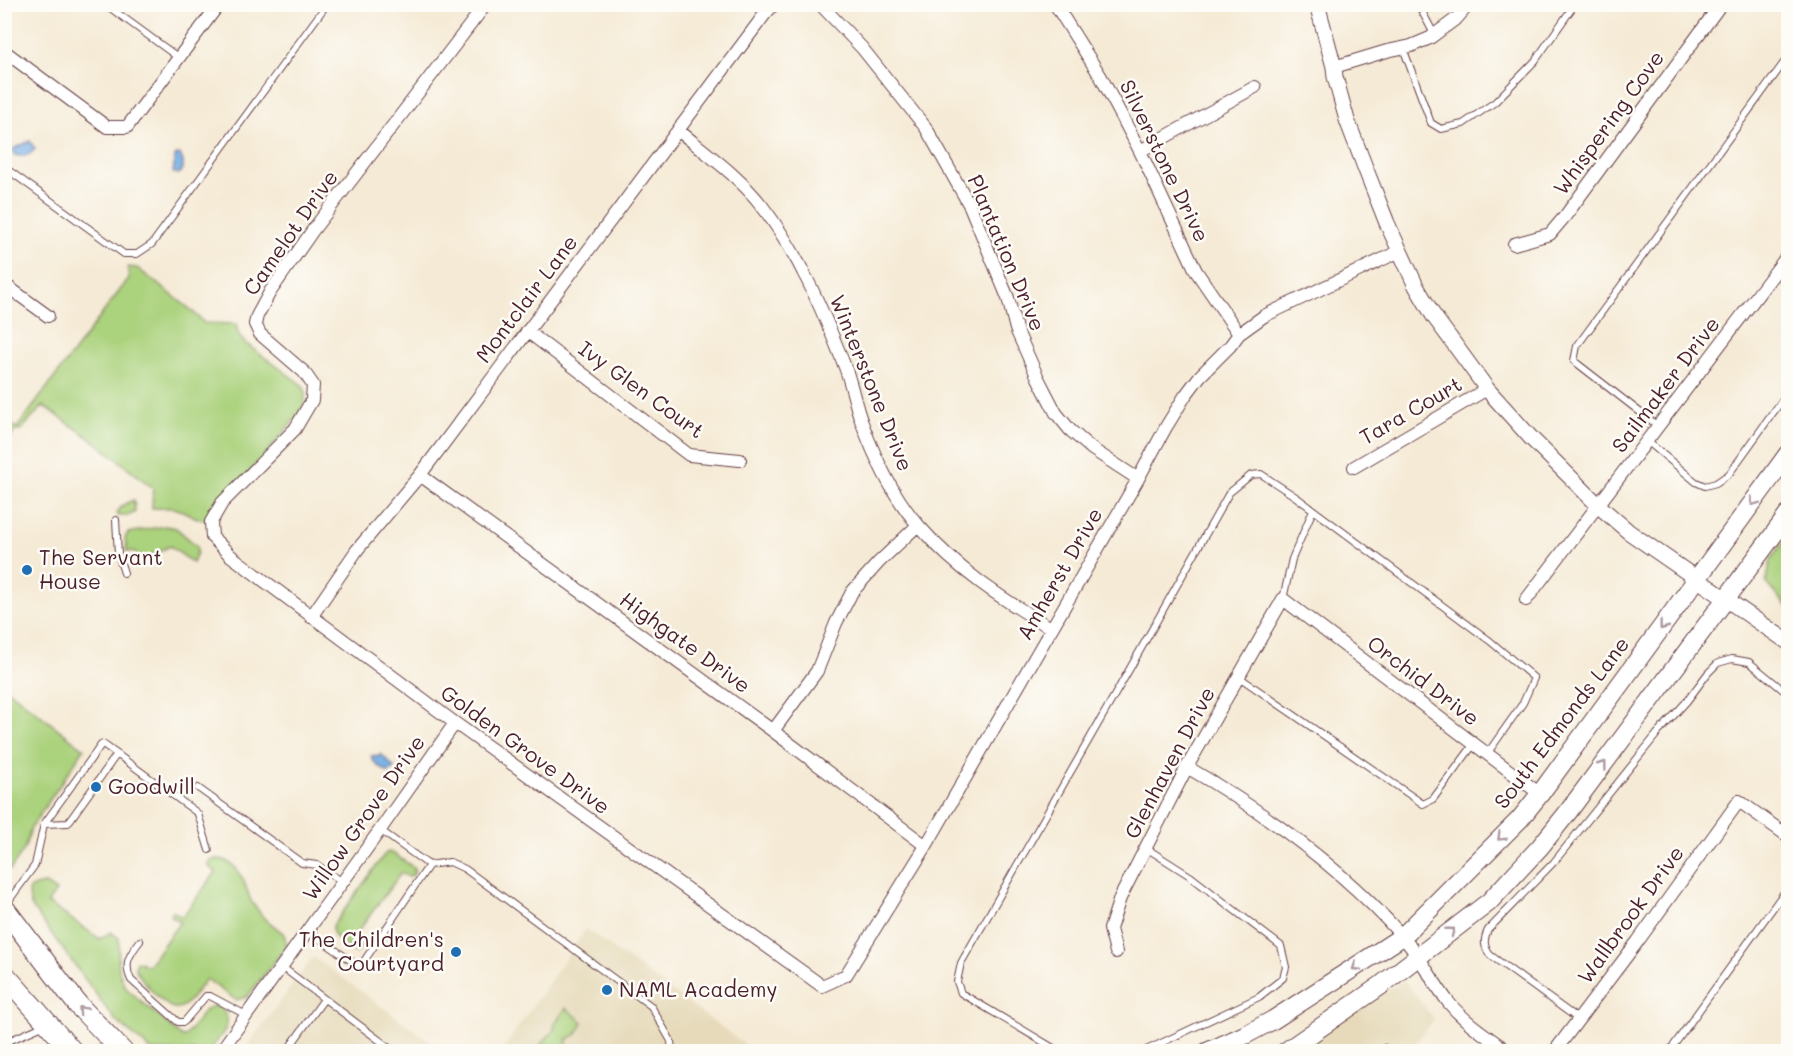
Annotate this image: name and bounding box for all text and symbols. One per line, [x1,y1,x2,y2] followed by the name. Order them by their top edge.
[1546,45,1669,200] street label: Whispering Cove
[1114,75,1216,246] street label: Silverstone Drive
[237,164,343,300] street label: Camelot Drive
[962,170,1052,335] street label: Plantation Drive
[469,229,583,367] street label: Montclair Lane
[825,290,920,475] street label: Winterstone Drive
[1605,311,1725,457] street label: Sailmaker Drive
[574,334,710,443] street label: Ivy Glen Court
[1354,370,1466,450] street label: Tara Court
[1750,495,1761,506] one-way arrow
[1010,502,1107,644] street label: Amherst Drive
[39,543,163,594] place label: The Servant House
[20,563,34,577] marker: The Servant House
[615,585,757,698] street label: Highgate Drive
[1659,619,1670,630] one-way arrow
[1363,629,1485,731] street label: Orchid Drive
[1487,631,1634,814] street label: South Edmonds Lane
[436,678,616,819] street label: Golden Grove Drive
[1117,682,1220,843] street label: Glenhaven Drive
[296,729,430,905] street label: Willow Grove Drive
[1596,761,1607,772] one-way arrow
[108,772,195,799] place label: Goodwill
[89,780,103,794] marker: Goodwill
[1497,830,1508,841] one-way arrow
[1571,840,1689,989] street label: Wallbrook Drive
[299,925,444,976] place label: The Children's Courtyard
[1444,927,1455,938] one-way arrow
[449,945,463,959] marker: The Children's Courtyard
[1352,959,1362,971] one-way arrow
[619,975,778,1002] place label: NAML Academy
[600,983,614,997] marker: NAML Academy
[79,1006,90,1017] one-way arrow

